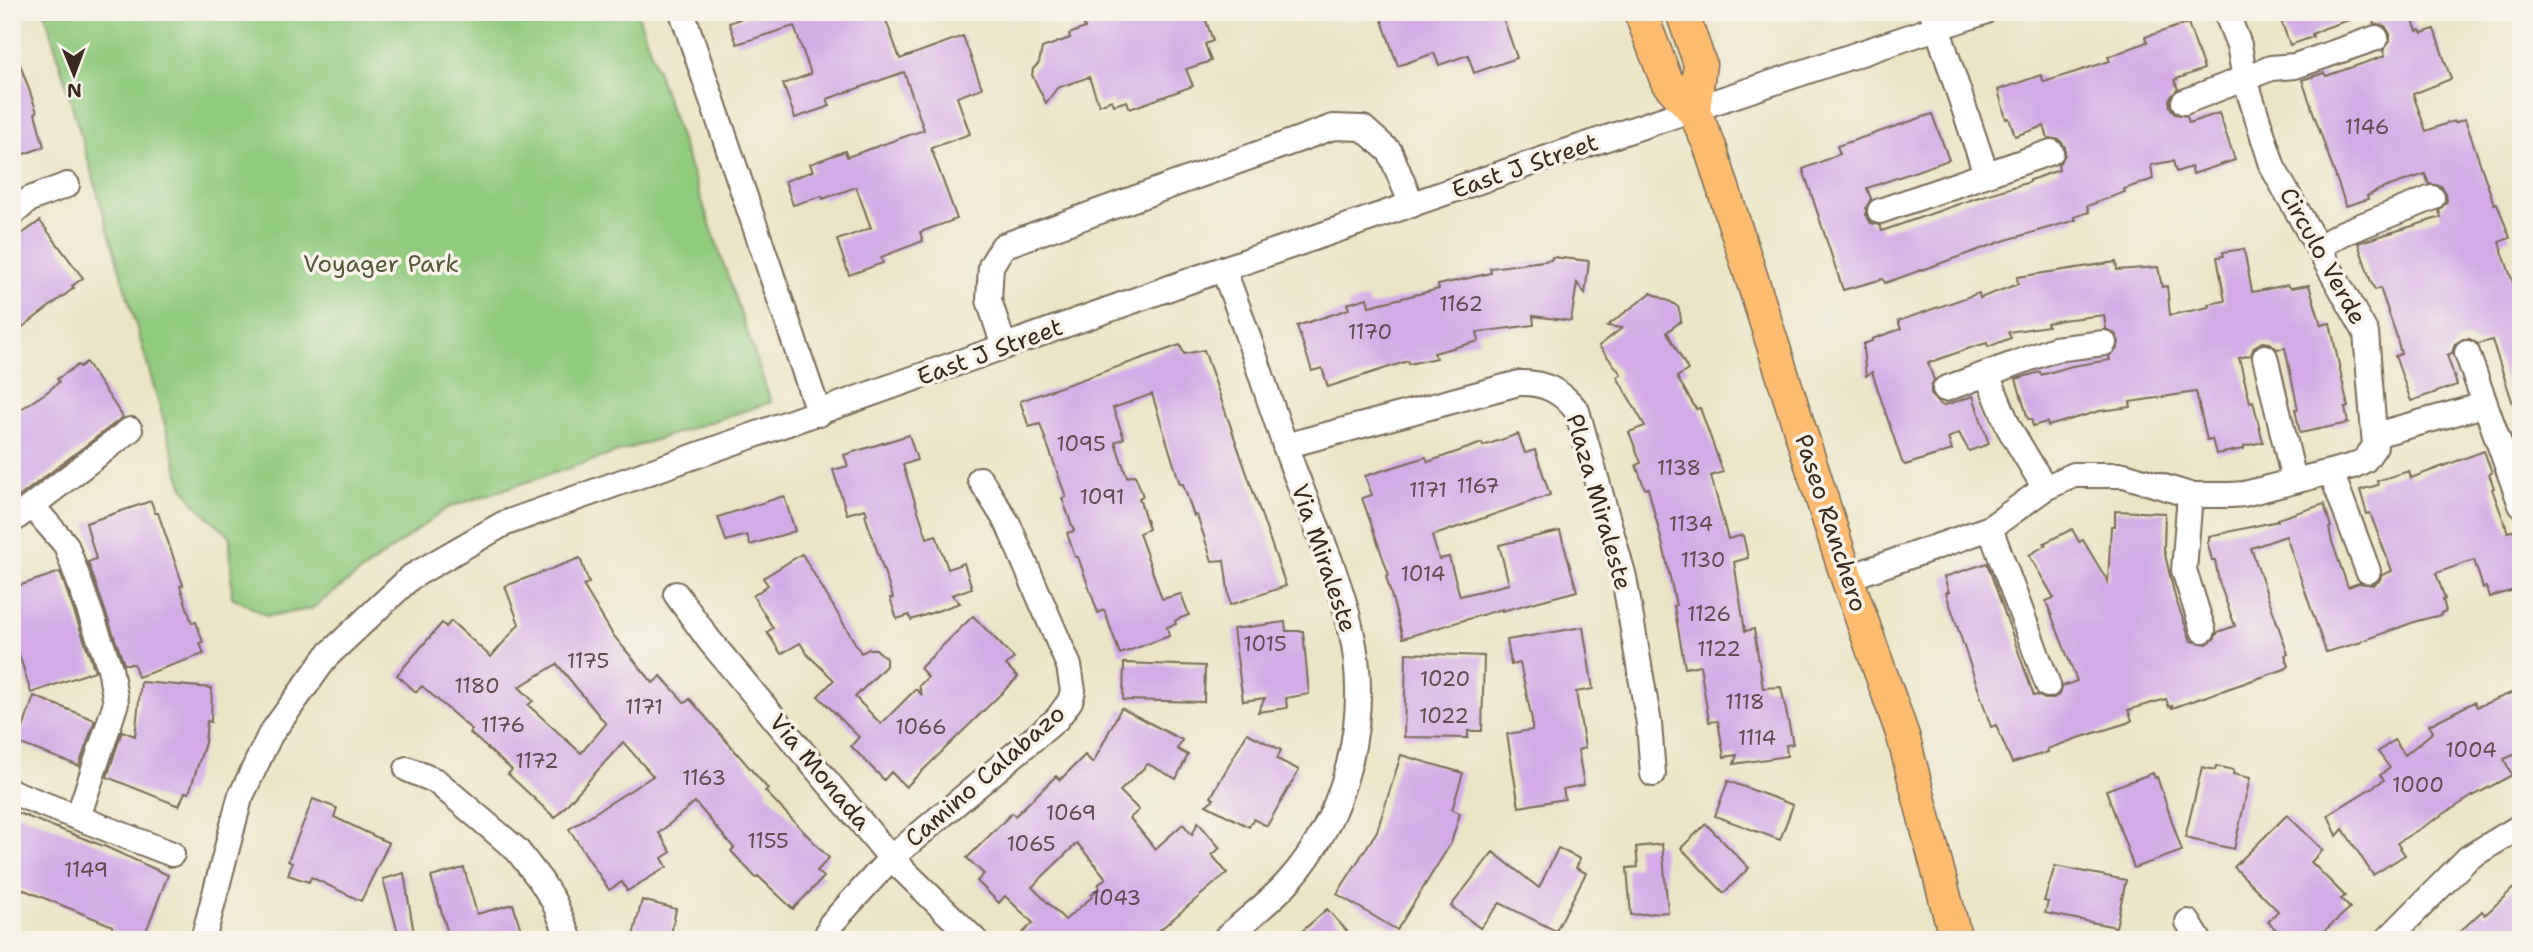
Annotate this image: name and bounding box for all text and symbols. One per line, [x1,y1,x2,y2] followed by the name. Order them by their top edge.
[38,38,108,108] north arrow
[67,78,82,103] text: N
[2345,113,2389,141] house number: 1146
[1448,126,1602,206] street label: East J Street
[2272,182,2374,330] street label: Circulo Verde
[303,248,459,280] park label: Voyager Park
[1439,290,1483,318] house number: 1162
[913,311,1067,393] street label: East J Street
[1348,318,1392,346] house number: 1170
[1559,410,1639,594] street label: Plaza Miraleste
[1056,430,1106,458] house number: 1095
[1787,430,1875,616] street label: Paseo Ranchero
[1657,454,1701,482] house number: 1138
[1456,472,1500,500] house number: 1167
[1409,476,1447,504] house number: 1171
[1284,480,1364,636] street label: Via Miraleste
[1079,483,1125,511] house number: 1091
[1669,510,1713,538] house number: 1134
[1681,546,1725,574] house number: 1130
[1401,560,1445,588] house number: 1014
[1687,600,1731,628] house number: 1126
[1243,630,1287,658] house number: 1015
[1697,635,1741,663] house number: 1122
[567,647,609,675] house number: 1175
[1420,665,1470,693] house number: 1020
[454,672,500,700] house number: 1180
[1725,688,1765,716] house number: 1118
[625,693,663,721] house number: 1171
[898,698,1072,854] street label: Camino Calabazo
[1419,702,1469,730] house number: 1022
[762,707,878,837] street label: Via Monada
[481,711,525,739] house number: 1176
[895,713,947,741] house number: 1066
[1738,724,1776,752] house number: 1114
[2445,736,2497,764] house number: 1004
[515,747,559,775] house number: 1172
[682,764,726,792] house number: 1163
[2392,771,2444,799] house number: 1000
[1046,799,1096,827] house number: 1069
[747,827,789,855] house number: 1155
[1006,830,1056,858] house number: 1065
[64,856,108,884] house number: 1149
[1091,884,1141,912] house number: 1043

